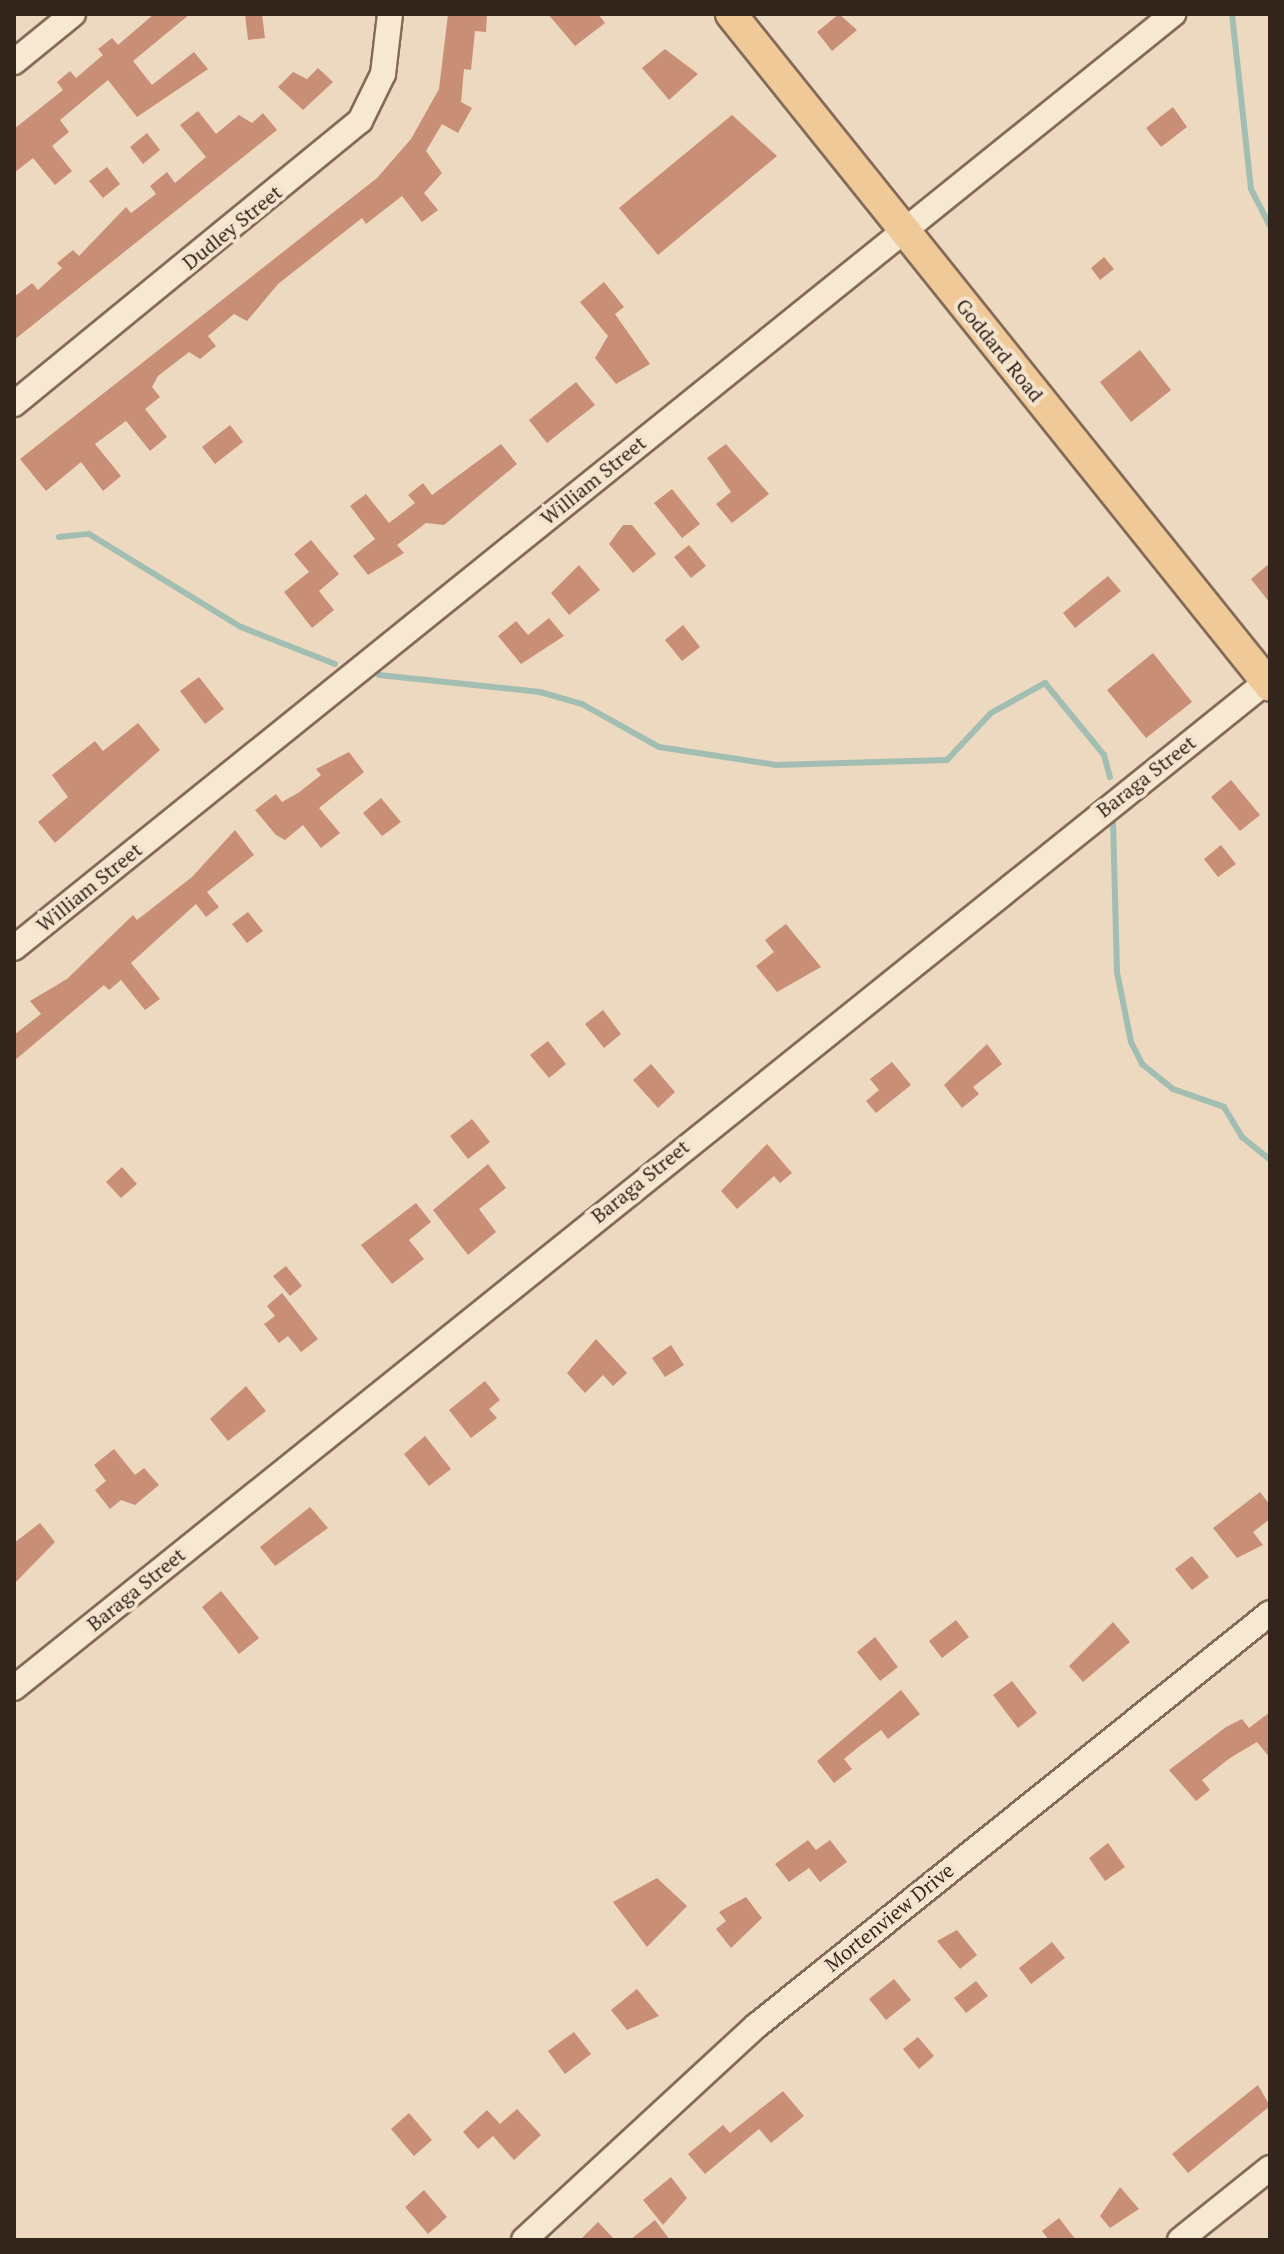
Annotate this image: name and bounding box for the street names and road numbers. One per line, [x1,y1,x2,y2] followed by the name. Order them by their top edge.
[178,180,286,274] street label: Dudley Street
[951,294,1049,406] street label: Goddard Road
[536,430,650,530] street label: William Street
[1092,730,1200,822] street label: Baraga Street
[32,837,146,937] street label: William Street
[586,1134,694,1228] street label: Baraga Street
[82,1542,190,1636] street label: Baraga Street
[820,1858,958,1976] street label: Mortenview Drive

